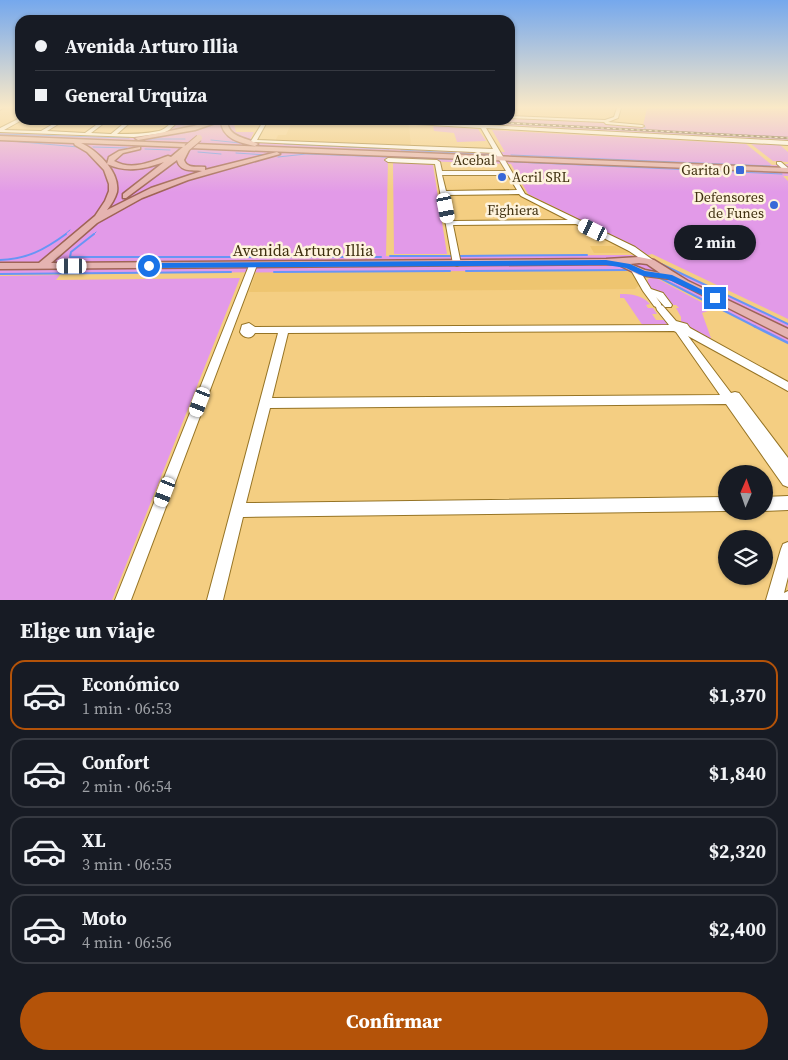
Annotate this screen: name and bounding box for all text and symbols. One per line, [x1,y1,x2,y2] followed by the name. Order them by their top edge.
[65,33,238,59] text: Avenida Arturo Illia
[65,82,207,108] text: General Urquiza
[453,150,495,170] street label: Acebal
[681,160,730,180] place label: Garita 0
[734,164,746,176] marker: Garita 0
[512,167,570,187] place label: Acril SRL
[496,171,508,183] marker: Acril SRL
[694,187,764,223] place label: Defensores de Funes
[435,192,456,224] car
[768,199,780,211] marker: Defensores de Funes
[487,200,540,220] street label: Fighiera
[576,217,609,243] car
[674,226,756,260] callout: 2 min
[694,231,736,253] text: 2 min
[233,239,374,261] street label: Avenida Arturo Illia
[138,255,160,277] route start
[57,259,87,274] car
[704,287,726,309] route end
[187,385,212,419] car
[718,465,772,520] north arrow
[718,465,773,585] map controls
[152,475,177,509] car
[718,530,773,585] button: layers
[20,615,155,645] text: Elige un viaje
[82,671,180,697] text: Económico
[22,673,67,718] icon: car
[709,682,766,708] text: $1,370
[82,697,172,719] text: 1 min · 06:53
[82,749,149,775] text: Confort
[22,751,67,796] icon: car
[709,760,766,786] text: $1,840
[82,775,172,797] text: 2 min · 06:54
[82,827,105,853] text: XL
[22,829,67,874] icon: car
[709,838,766,864] text: $2,320
[82,853,172,875] text: 3 min · 06:55
[82,905,127,931] text: Moto
[22,907,67,952] icon: car
[709,916,766,942] text: $2,400
[82,931,172,953] text: 4 min · 06:56
[20,992,768,1050] button: Confirmar

